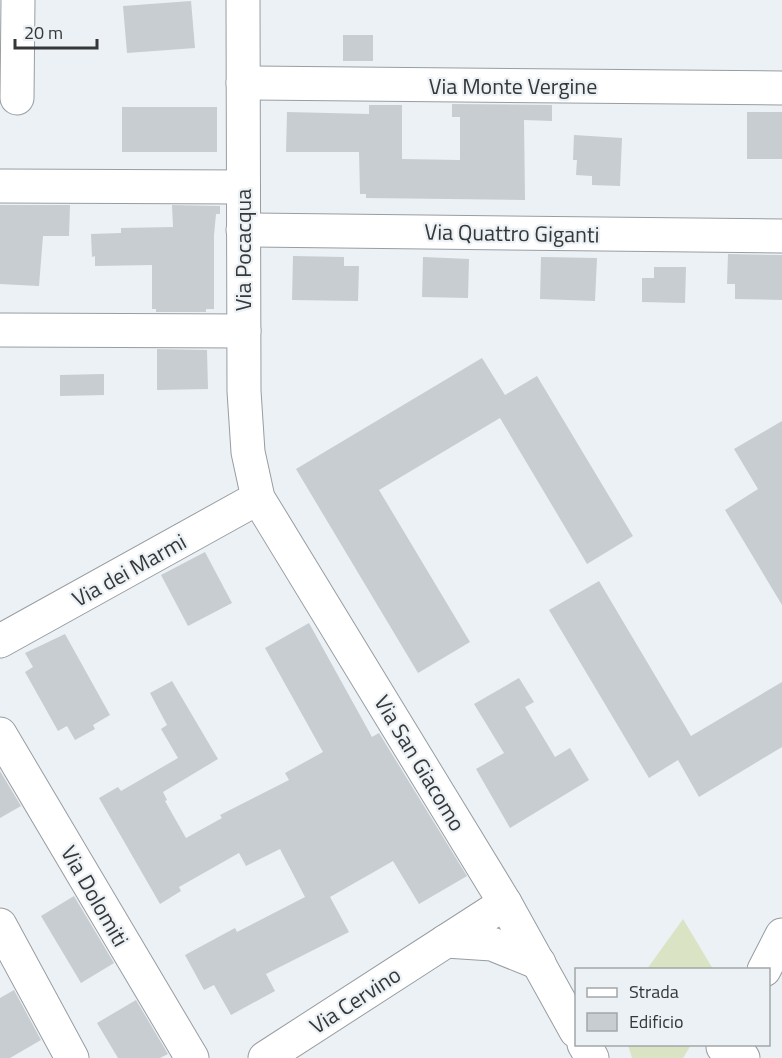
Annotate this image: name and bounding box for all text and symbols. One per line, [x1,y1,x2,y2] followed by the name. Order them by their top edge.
[15,12,98,50] scale bar
[24,19,63,46] text: 20 m
[429,69,597,103] street label: Via Monte Vergine
[226,189,260,311] street label: Via Pocacqua
[424,214,600,252] street label: Via Quattro Giganti
[66,525,192,615] street label: Via dei Marmi
[366,688,474,838] street label: Via San Giacomo
[52,839,138,953] street label: Via Dolomiti
[303,958,407,1042] street label: Via Cervino
[575,968,770,1046] legend
[629,978,679,1005] text: Strada
[629,1008,683,1035] text: Edificio

